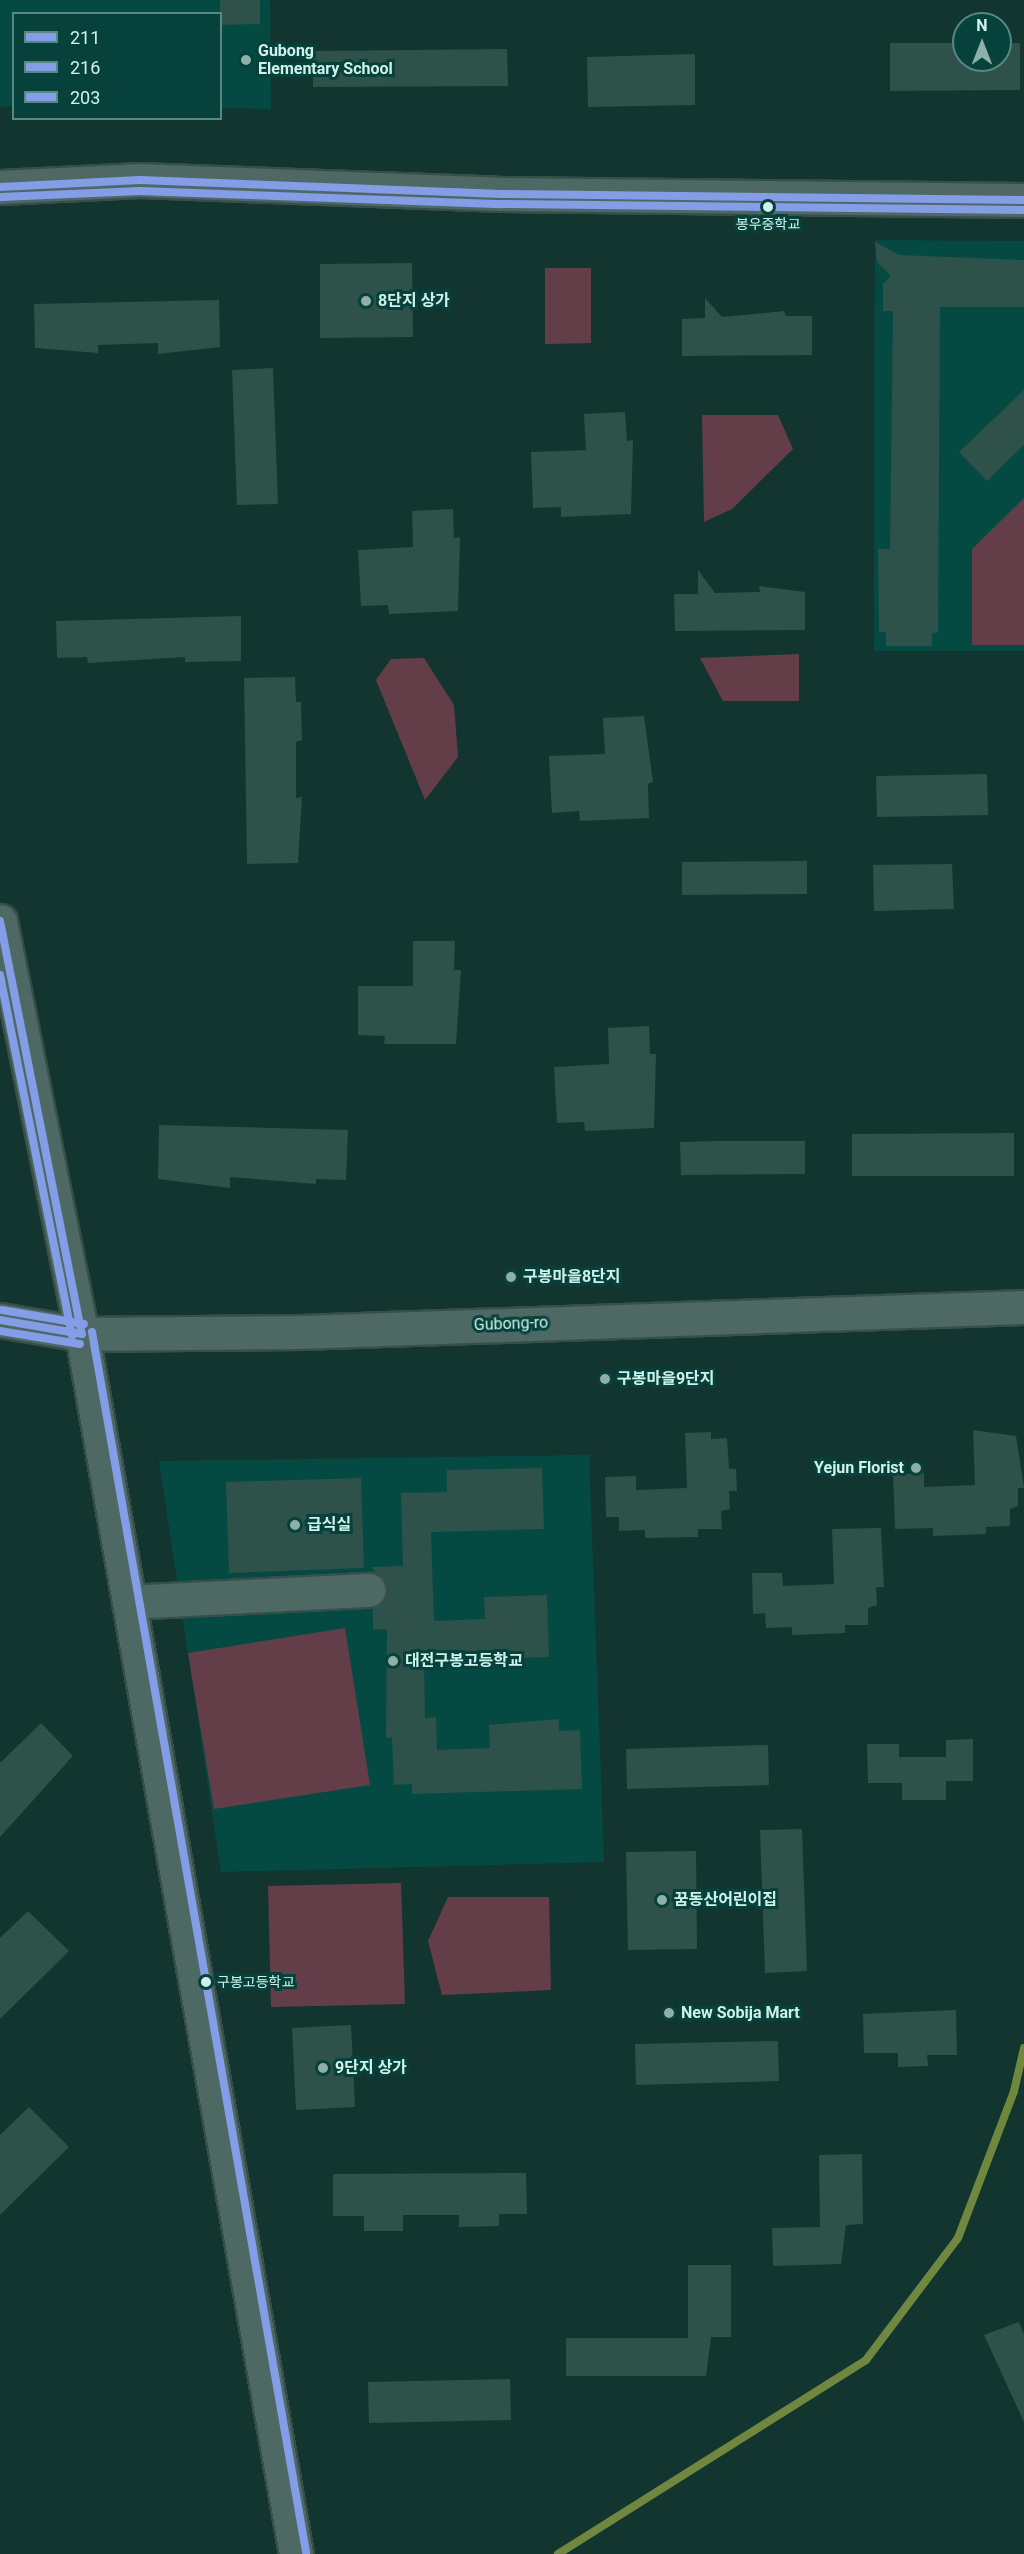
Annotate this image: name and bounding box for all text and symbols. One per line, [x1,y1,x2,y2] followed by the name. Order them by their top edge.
[12,12,222,120] legend
[952,12,1012,72] north arrow
[976,16,988,35] text: N
[70,27,100,48] text: 211
[258,41,393,79] place label: Gubong Elementary School
[239,53,253,67] marker: Gubong Elementary School
[70,57,100,78] text: 216
[70,87,100,108] text: 203
[762,201,774,213] marker: 봉우중학교
[736,216,800,232] place label: 봉우중학교
[378,291,450,311] place label: 8단지 상가
[359,294,373,308] marker: 8단지 상가
[523,1267,620,1287] place label: 구봉마을8단지
[504,1270,518,1284] marker: 구봉마을8단지
[473,1313,549,1335] street label: Gubong-ro
[617,1369,714,1389] place label: 구봉마을9단지
[598,1372,612,1386] marker: 구봉마을9단지
[814,1458,904,1478] place label: Yejun Florist
[909,1461,923,1475] marker: Yejun Florist
[307,1515,351,1535] place label: 급식실
[288,1518,302,1532] marker: 급식실
[405,1651,523,1671] place label: 대전구봉고등학교
[386,1654,400,1668] marker: 대전구봉고등학교
[674,1890,777,1910] place label: 꿈동산어린이집
[655,1893,669,1907] marker: 꿈동산어린이집
[217,1974,294,1990] place label: 구봉고등학교
[200,1976,212,1988] marker: 구봉고등학교
[681,2003,800,2023] place label: New Sobija Mart
[662,2006,676,2020] marker: New Sobija Mart
[335,2058,407,2078] place label: 9단지 상가
[316,2061,330,2075] marker: 9단지 상가

